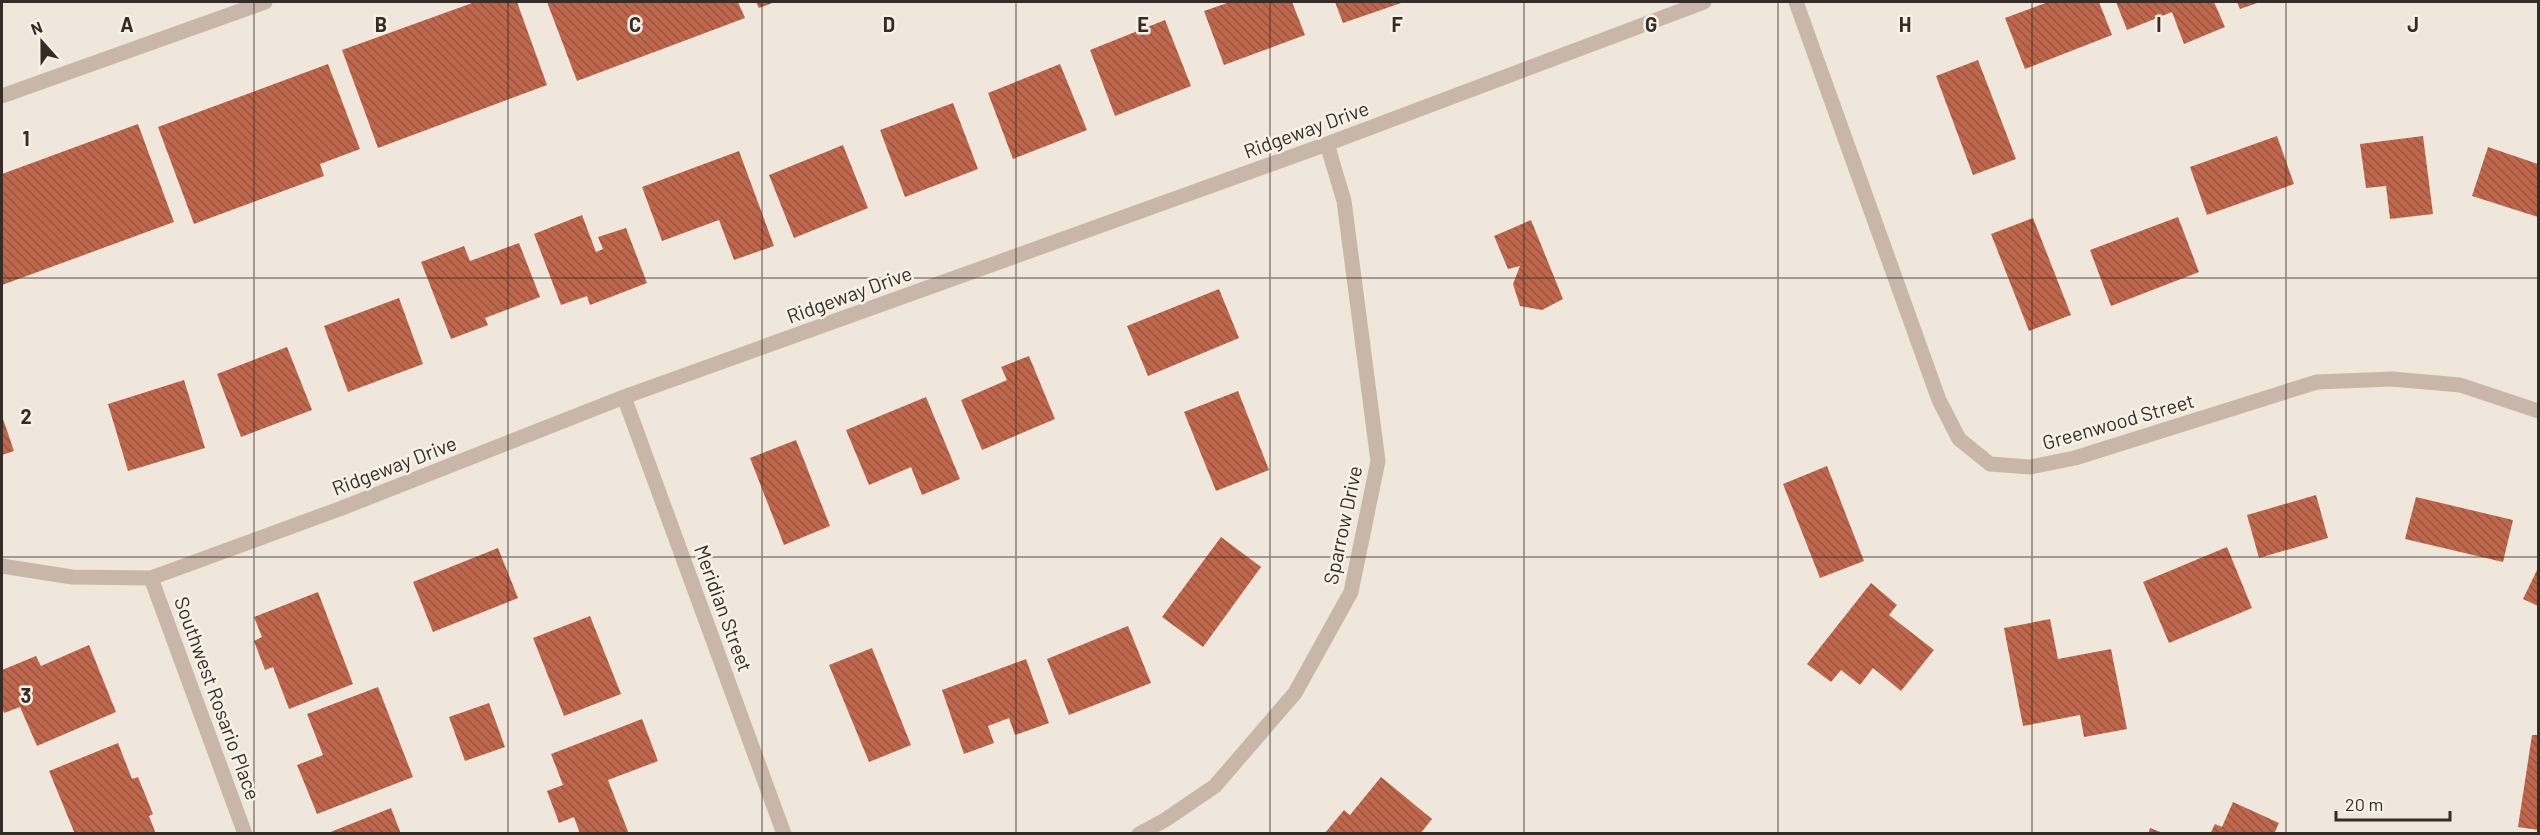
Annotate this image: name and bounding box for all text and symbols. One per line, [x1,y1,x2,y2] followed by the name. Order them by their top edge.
[12,12,72,72] north arrow
[120,12,134,36] text: A
[375,12,387,36] text: B
[629,12,641,36] text: C
[883,12,895,36] text: D
[1137,12,1149,36] text: E
[1391,12,1403,36] text: F
[1645,12,1657,36] text: G
[1899,12,1911,36] text: H
[2156,12,2162,36] text: I
[2407,12,2419,36] text: J
[28,17,45,38] text: N
[1240,95,1372,163] street label: Ridgeway Drive
[22,126,30,150] text: 1
[783,260,915,328] street label: Ridgeway Drive
[2039,388,2197,454] street label: Greenwood Street
[20,404,32,428] text: 2
[328,430,460,500] street label: Ridgeway Drive
[1318,463,1366,587] street label: Sparrow Drive
[690,541,758,675] street label: Meridian Street
[170,593,266,803] street label: Southwest Rosario Place
[21,683,31,707] text: 3
[2336,784,2450,822] scale bar
[2345,793,2383,815] text: 20 m

